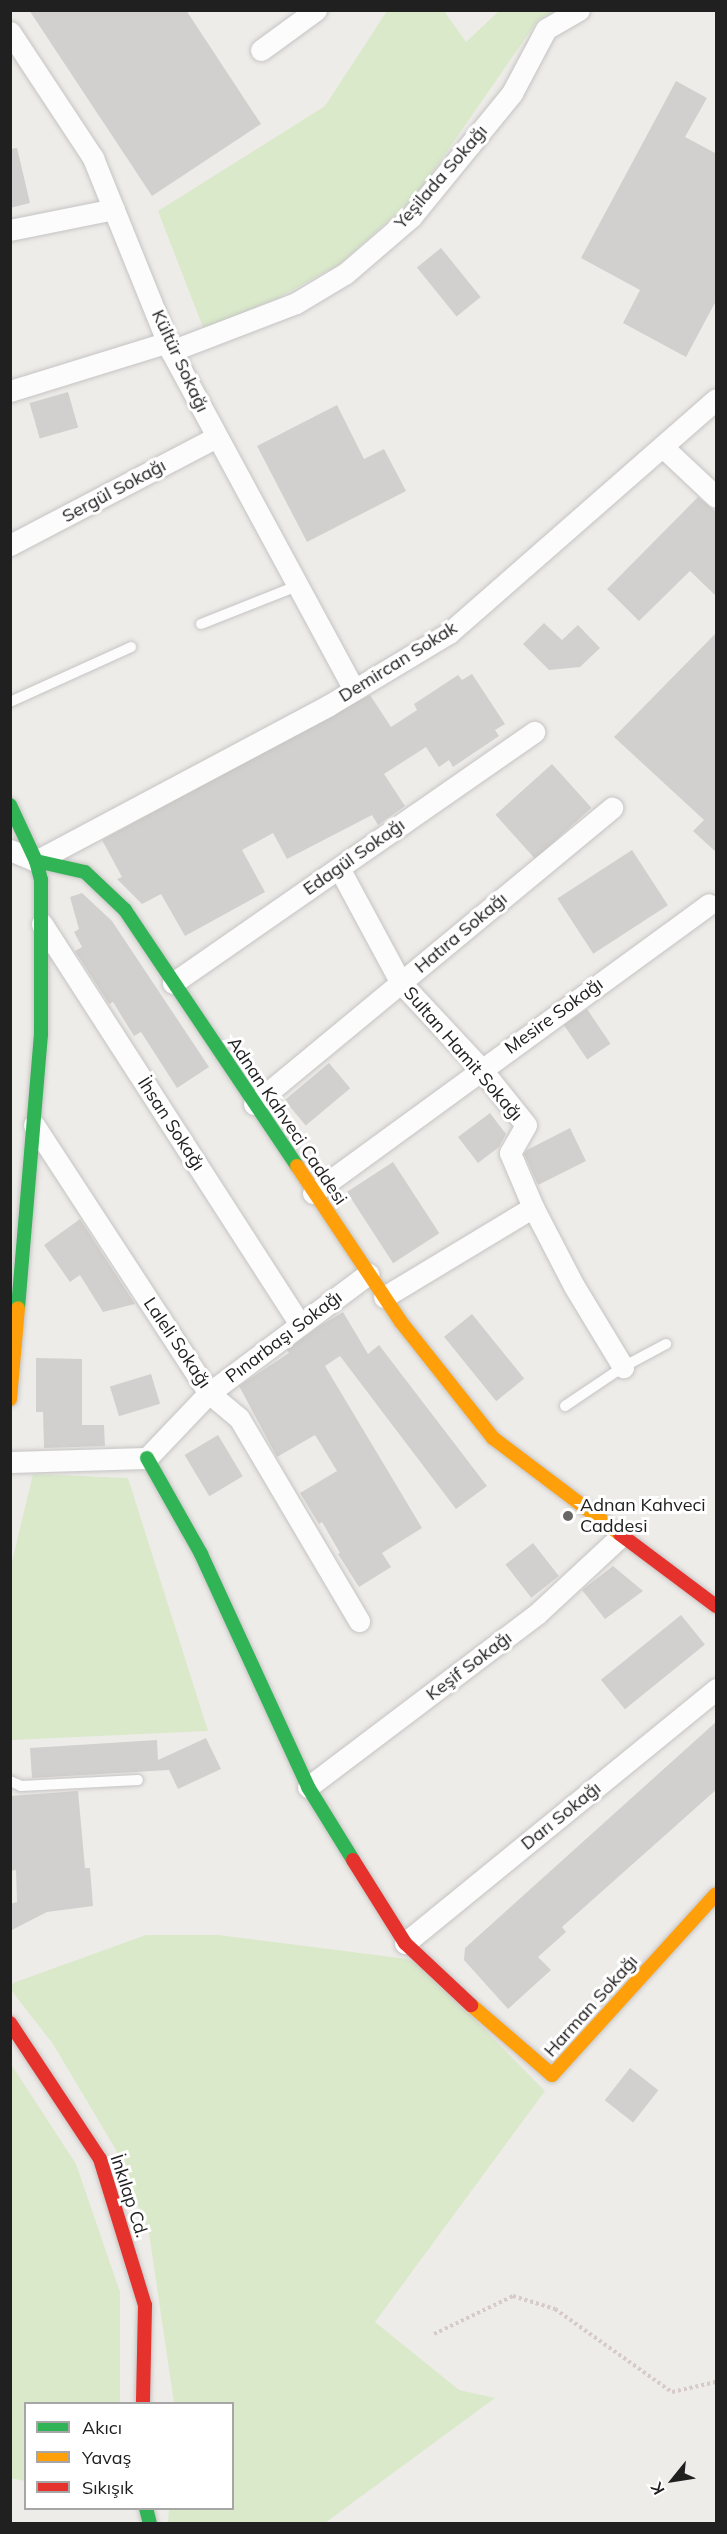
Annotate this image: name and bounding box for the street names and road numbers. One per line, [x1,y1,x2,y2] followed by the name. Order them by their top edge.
[390,121,492,233] street label: Yeşilada Sokağı
[147,306,213,416] street label: Kültür Sokağı
[58,455,170,527] street label: Sergül Sokağı
[335,617,461,707] street label: Demircan Sokak
[299,814,409,900] street label: Edagül Sokağı
[410,888,512,978] street label: Hatıra Sokağı
[501,973,607,1059] street label: Mesire Sokağı
[399,983,527,1125] street label: Sultan Hamit Sokağı
[223,1033,351,1209] street label: Adnan Kahveci Caddesi
[133,1073,209,1175] street label: İhsan Sokağı
[222,1286,346,1388] street label: Pınarbaşı Sokağı
[139,1294,215,1392] street label: Laleli Sokağı
[422,1627,516,1705] street label: Keşif Sokağı
[517,1777,605,1855] street label: Darı Sokağı
[540,1951,642,2061] street label: Harman Sokağı
[105,2152,153,2240] street label: İnkılap Cd.

